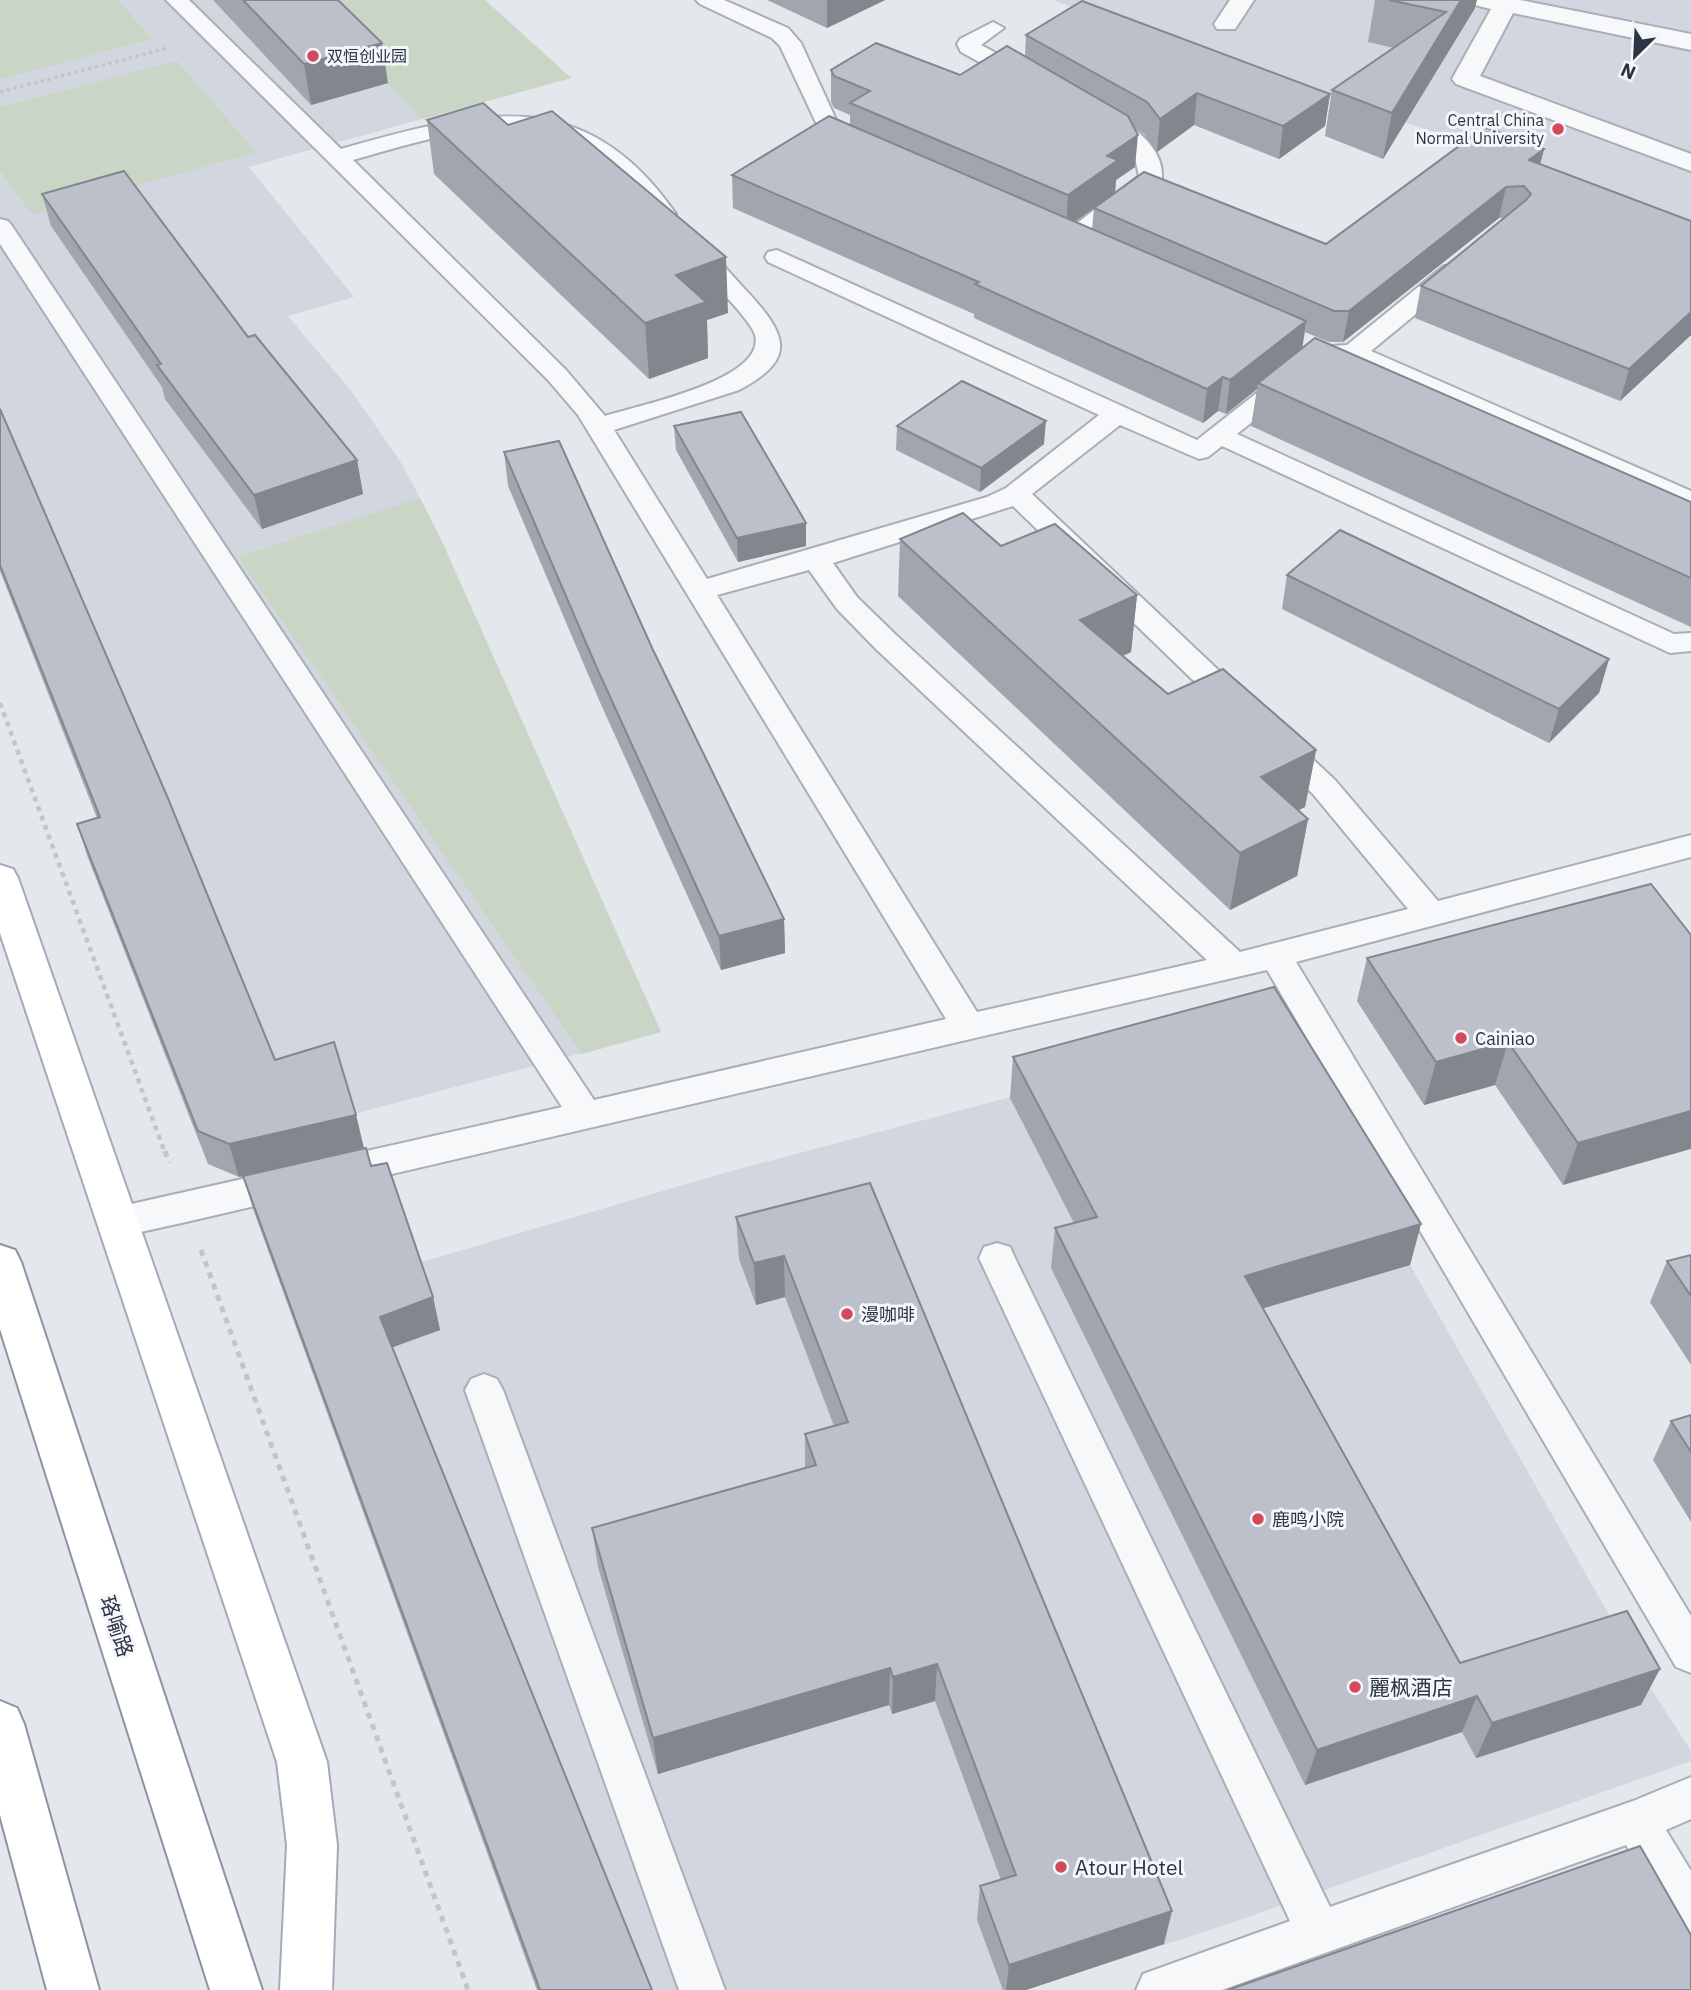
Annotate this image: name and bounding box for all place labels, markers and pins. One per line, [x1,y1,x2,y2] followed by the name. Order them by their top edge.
[327,46,407,66] place label: 双恒创业园
[305,48,321,64] marker: 双恒创业园
[1415,110,1544,148] place label: Central China Normal University
[1550,121,1566,137] marker: Central China Normal University
[1475,1027,1535,1050] place label: Cainiao
[1453,1030,1469,1046] marker: Cainiao
[861,1303,915,1326] place label: 漫咖啡
[839,1306,855,1322] marker: 漫咖啡
[1272,1508,1344,1531] place label: 鹿鸣小院
[1250,1511,1266,1527] marker: 鹿鸣小院
[1369,1673,1453,1701] place label: 麗枫酒店
[1347,1679,1363,1695] marker: 麗枫酒店
[1075,1853,1183,1881] place label: Atour Hotel
[1053,1859,1069,1875] marker: Atour Hotel

